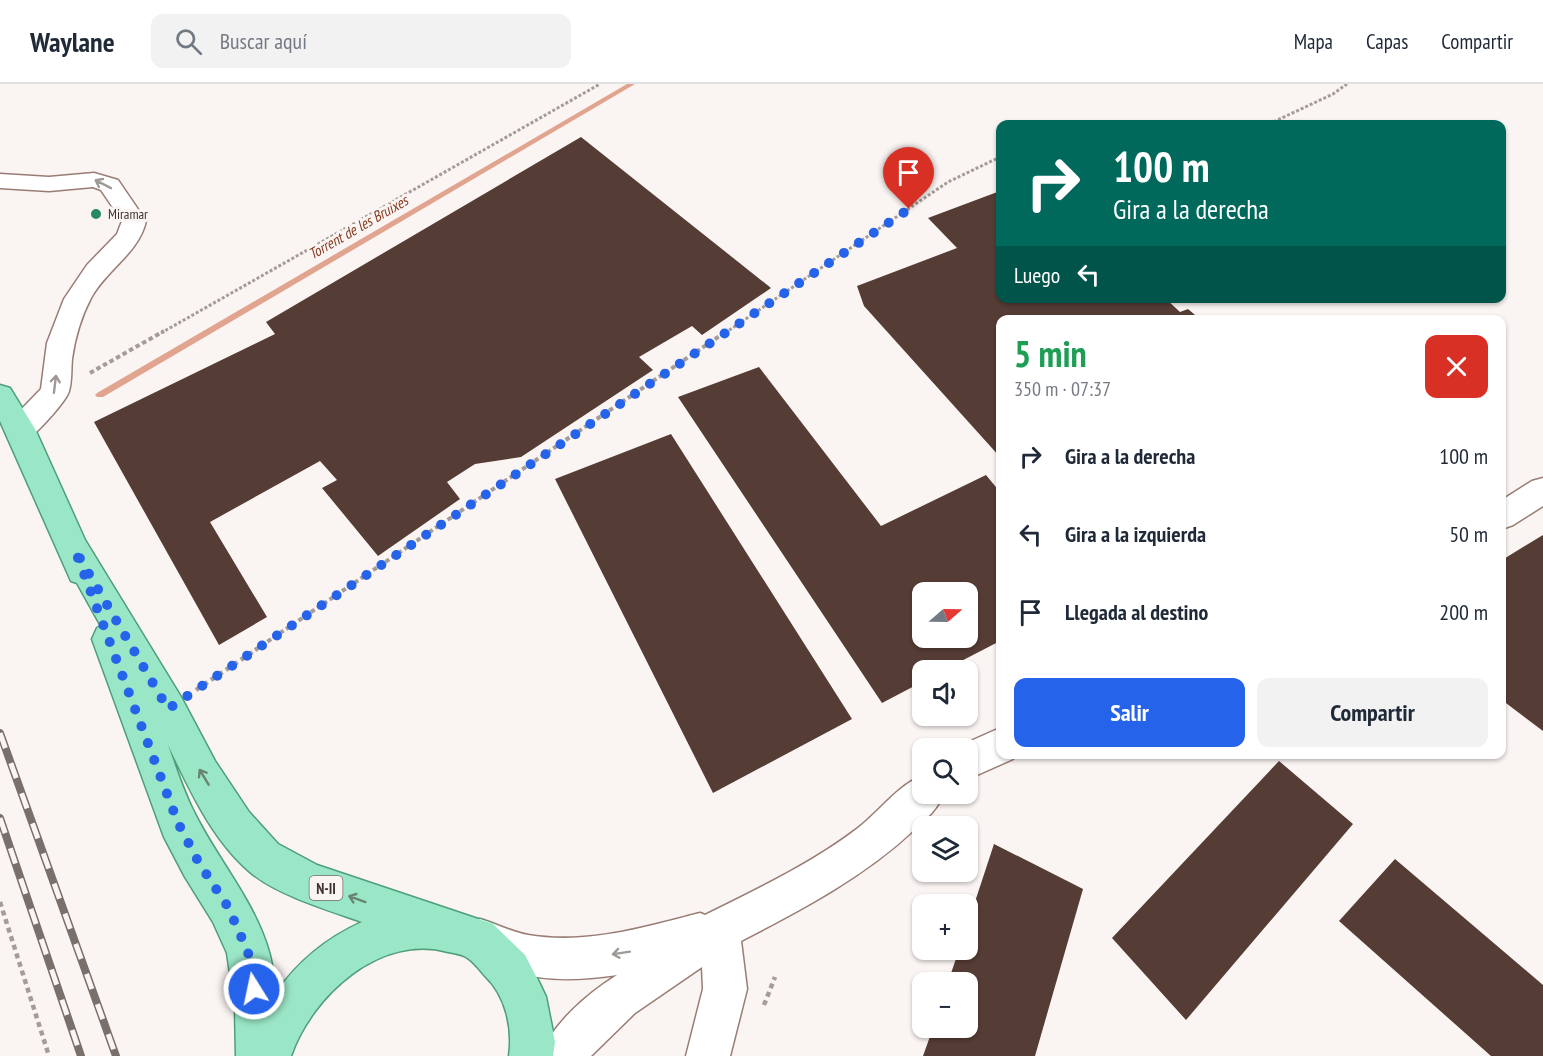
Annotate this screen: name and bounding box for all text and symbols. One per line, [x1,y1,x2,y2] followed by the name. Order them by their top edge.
[151,14,571,68] search box
[30,23,115,60] text: Waylane
[172,25,205,58] icon: search
[220,27,307,55] text: Buscar aquí
[1294,28,1333,55] text: Mapa
[1366,28,1408,55] text: Capas
[1441,28,1513,55] text: Compartir
[1113,139,1210,194] text: 100 m
[1014,144,1092,222] icon: right
[883,147,934,209] pin
[892,156,925,189] icon: arrive
[94,178,112,190] one-way arrow
[305,190,413,263] water label: Torrent de les Bruixes
[1113,192,1269,226] text: Gira a la derecha
[108,205,148,223] place label: Miramar
[89,207,103,221] marker: Miramar
[1072,258,1105,291] icon: left
[1014,261,1060,289] text: Luego
[1014,330,1087,377] text: 5 min
[1425,335,1488,398] button: close
[50,375,61,394] one-way arrow
[1014,376,1111,402] text: 350 m · 07:37
[1014,440,1047,473] icon: right
[1065,442,1195,470] text: Gira a la derecha
[1439,442,1488,470] text: 100 m
[1014,518,1047,551] icon: left
[1065,520,1206,548] text: Gira a la izquierda
[1449,520,1488,548] text: 50 m
[912,582,978,648] north arrow
[912,582,978,1038] map controls
[1014,596,1047,629] icon: arrive
[1065,598,1208,626] text: Llegada al destino
[1439,598,1488,626] text: 200 m
[912,660,978,726] button: sound
[1014,678,1245,747] button: Salir
[1257,678,1488,747] button: Compartir
[912,738,978,804] button: search
[197,769,209,786] one-way arrow
[912,816,978,882] button: layers
[310,876,342,900] road number: N-II
[348,893,366,904] one-way arrow
[912,894,978,960] button: +
[612,948,632,959] one-way arrow
[222,957,286,1021] position arrow
[912,972,978,1038] button: −

